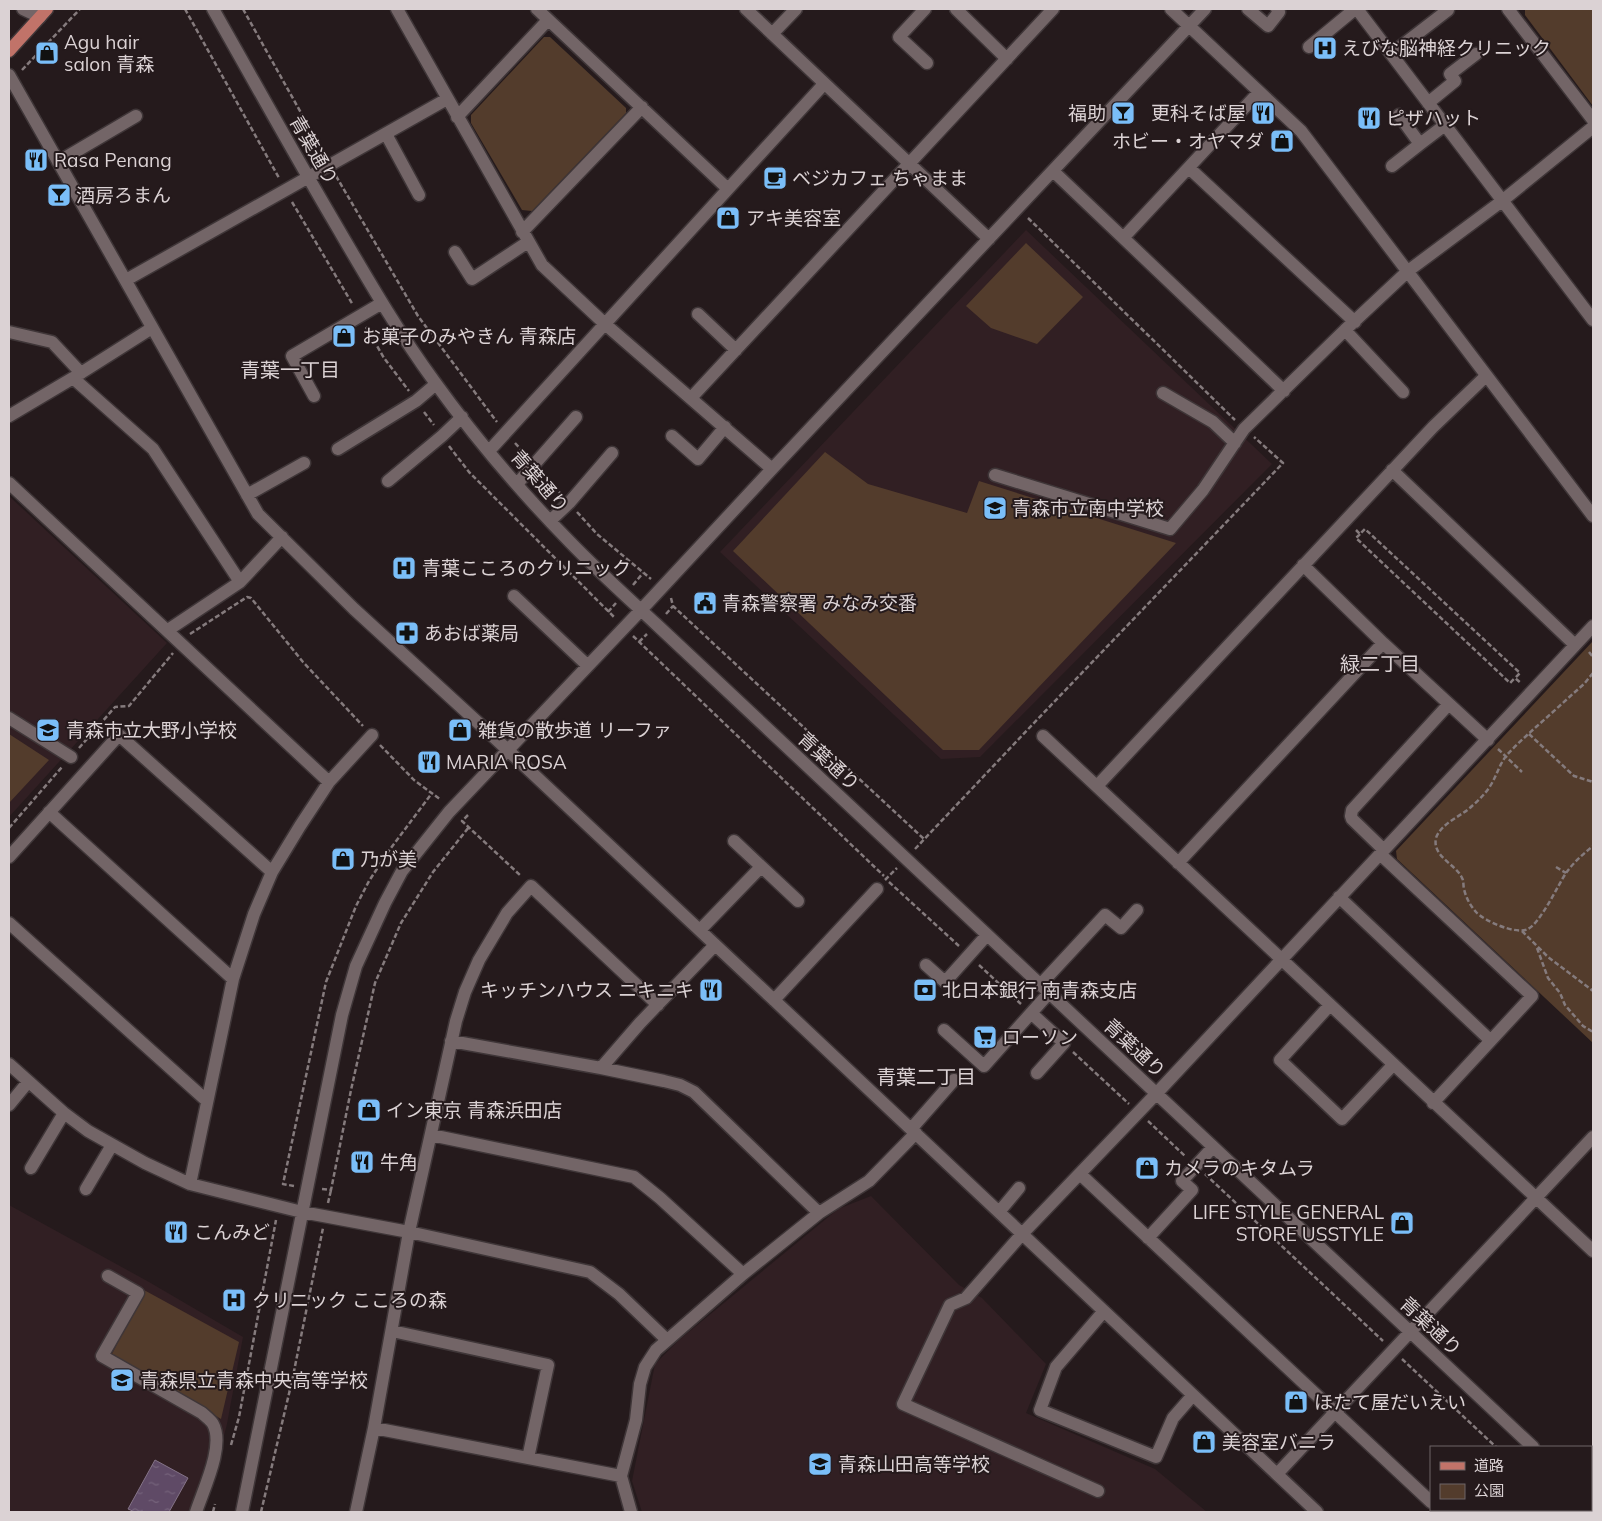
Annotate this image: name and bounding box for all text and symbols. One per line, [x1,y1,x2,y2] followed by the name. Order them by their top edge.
[64,30,154,76] place label: Agu hair salon 青森
[1312,35,1338,61] hospital icon: えびな脳神経クリニック
[1342,36,1551,60] place label: えびな脳神経クリニック
[34,40,60,66] shop icon: Agu hair salon 青森
[1110,100,1136,126] bar icon: 福助
[1250,100,1276,126] restaurant icon: 更科そば屋
[1068,101,1106,125] place label: 福助
[1151,101,1246,125] place label: 更科そば屋
[1356,105,1382,131] restaurant icon: ピザハット
[1386,106,1481,130] place label: ピザハット
[285,111,343,189] street label: 青葉通り
[1269,128,1295,154] shop icon: ホビー・オヤマダ
[1112,129,1264,153] place label: ホビー・オヤマダ
[23,147,49,173] restaurant icon: Rasa Penang
[54,148,172,172] place label: Rasa Penang
[762,165,788,191] cafe icon: ベジカフェ ちゃまま
[792,166,968,190] place label: ベジカフェ ちゃまま
[46,182,72,208] bar icon: 酒房ろまん
[76,183,171,207] place label: 酒房ろまん
[715,205,741,231] shop icon: アキ美容室
[746,206,841,230] place label: アキ美容室
[331,323,357,349] shop icon: お菓子のみやきん 青森店
[362,324,576,348] place label: お菓子のみやきん 青森店
[240,357,340,382] district label: 青葉一丁目
[506,444,574,518] street label: 青葉通り
[982,495,1008,521] school or university icon: 青森市立南中学校
[1012,496,1164,520] place label: 青森市立南中学校
[391,555,417,581] hospital icon: 青葉こころのクリニック
[422,556,631,580] place label: 青葉こころのクリニック
[692,590,718,616] public building icon: 青森警察署 みなみ交番
[722,591,917,615] place label: 青森警察署 みなみ交番
[394,620,420,646] pharmacy icon: あおば薬局
[424,621,519,645] place label: あおば薬局
[1340,651,1420,676] district label: 緑二丁目
[35,717,61,743] school or university icon: 青森市立大野小学校
[447,717,473,743] shop icon: 雑貨の散歩道 リーファ
[66,718,237,742] place label: 青森市立大野小学校
[478,718,672,742] place label: 雑貨の散歩道 リーファ
[793,726,865,796] street label: 青葉通り
[416,749,442,775] restaurant icon: MARIA ROSA
[446,750,567,774] place label: MARIA ROSA
[330,846,356,872] shop icon: 乃が美
[360,847,417,871] place label: 乃が美
[698,977,724,1003] restaurant icon: キッチンハウス ニキニキ
[912,977,938,1003] bank icon: 北日本銀行 南青森支店
[480,978,694,1002] place label: キッチンハウス ニキニキ
[942,978,1137,1002] place label: 北日本銀行 南青森支店
[1099,1013,1171,1083] street label: 青葉通り
[972,1024,998,1050] supermarket icon: ローソン
[1002,1025,1078,1049] place label: ローソン
[876,1064,976,1089] district label: 青葉二丁目
[356,1097,382,1123] shop icon: イン東京 青森浜田店
[386,1098,562,1122] place label: イン東京 青森浜田店
[349,1149,375,1175] restaurant icon: 牛角
[380,1150,418,1174] place label: 牛角
[1134,1155,1160,1181] shop icon: カメラのキタムラ
[1164,1156,1315,1180] place label: カメラのキタムラ
[1193,1200,1385,1246] place label: LIFE STYLE GENERAL STORE USSTYLE
[1389,1210,1415,1236] shop icon: LIFE STYLE GENERAL STORE USSTYLE
[163,1219,189,1245] restaurant icon: こんみど
[194,1220,270,1244] place label: こんみど
[221,1287,247,1313] hospital icon: クリニック こころの森
[252,1288,447,1312] place label: クリニック こころの森
[1395,1291,1467,1361] street label: 青葉通り
[109,1367,135,1393] school or university icon: 青森県立青森中央高等学校
[140,1368,368,1392] place label: 青森県立青森中央高等学校
[1283,1389,1309,1415] shop icon: ほたて屋だいえい
[1314,1390,1466,1414] place label: ほたて屋だいえい
[1191,1429,1217,1455] shop icon: 美容室バニラ
[1222,1430,1336,1454] place label: 美容室バニラ
[1430,1446,1592,1511] legend
[807,1451,833,1477] school or university icon: 青森山田高等学校
[838,1452,990,1476] place label: 青森山田高等学校
[1474,1456,1504,1475] text: 道路
[1474,1481,1504,1500] text: 公園

